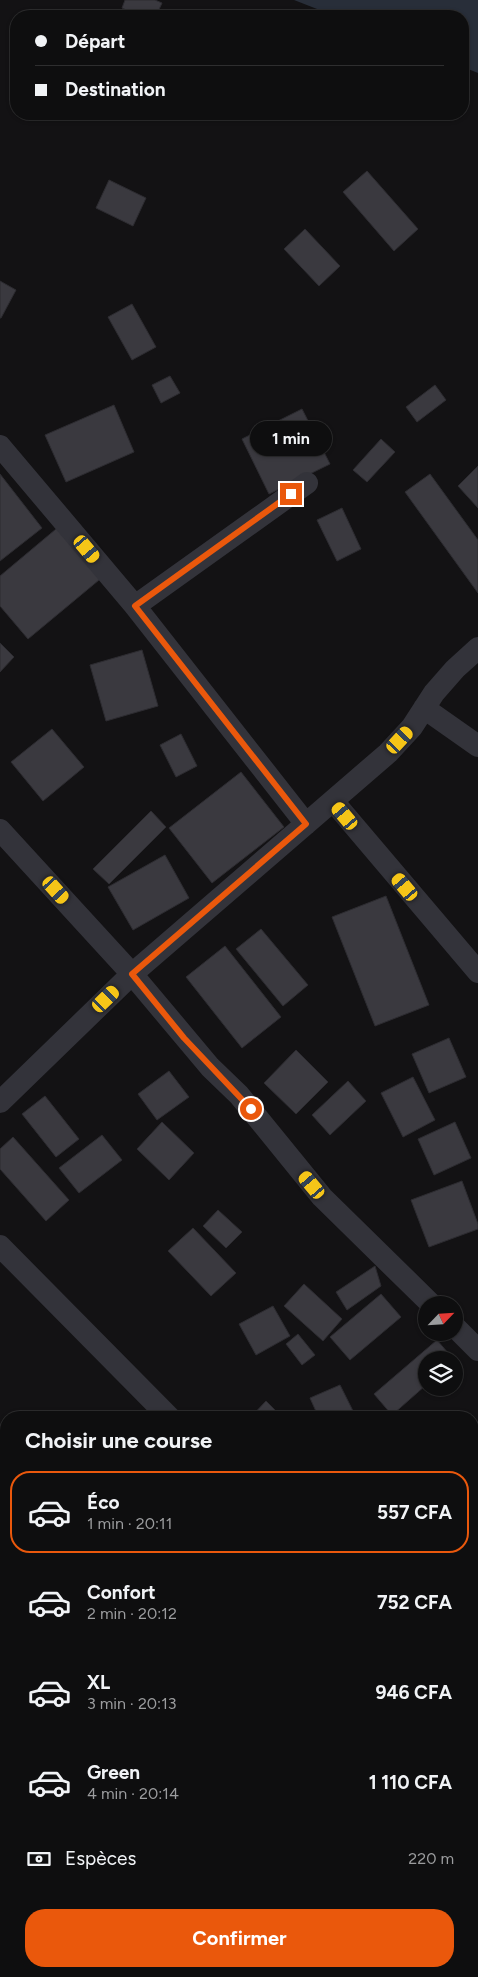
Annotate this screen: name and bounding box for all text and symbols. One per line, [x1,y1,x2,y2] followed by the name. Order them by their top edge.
[65,30,125,53] text: Départ
[65,78,166,101] text: Destination
[250,422,332,456] callout: 1 min
[272,429,310,448] text: 1 min
[280,483,302,505] route end
[71,533,102,565] car
[384,724,415,756] car
[329,800,360,832] car
[389,871,420,903] car
[40,874,71,906] car
[89,983,122,1015] car
[240,1098,262,1120] route start
[296,1169,327,1201] car
[418,1296,462,1341] north arrow
[418,1296,463,1396] map controls
[418,1351,463,1396] button: layers
[25,1427,212,1454] text: Choisir une course
[27,1490,72,1535] icon: car
[87,1491,120,1514] text: Éco
[377,1501,452,1524] text: 557 CFA
[87,1514,172,1533] text: 1 min · 20:11
[27,1580,72,1625] icon: car
[87,1581,156,1604] text: Confort
[377,1591,452,1614] text: 752 CFA
[87,1604,177,1623] text: 2 min · 20:12
[27,1670,72,1715] icon: car
[87,1671,110,1694] text: XL
[376,1681,452,1704] text: 946 CFA
[87,1694,176,1713] text: 3 min · 20:13
[27,1760,72,1805] icon: car
[87,1761,140,1784] text: Green
[369,1771,452,1794] text: 1 110 CFA
[87,1784,179,1803] text: 4 min · 20:14
[25,1845,53,1873] icon: cash
[65,1847,136,1870] text: Espèces
[408,1849,454,1868] text: 220 m
[25,1909,454,1967] button: Confirmer

